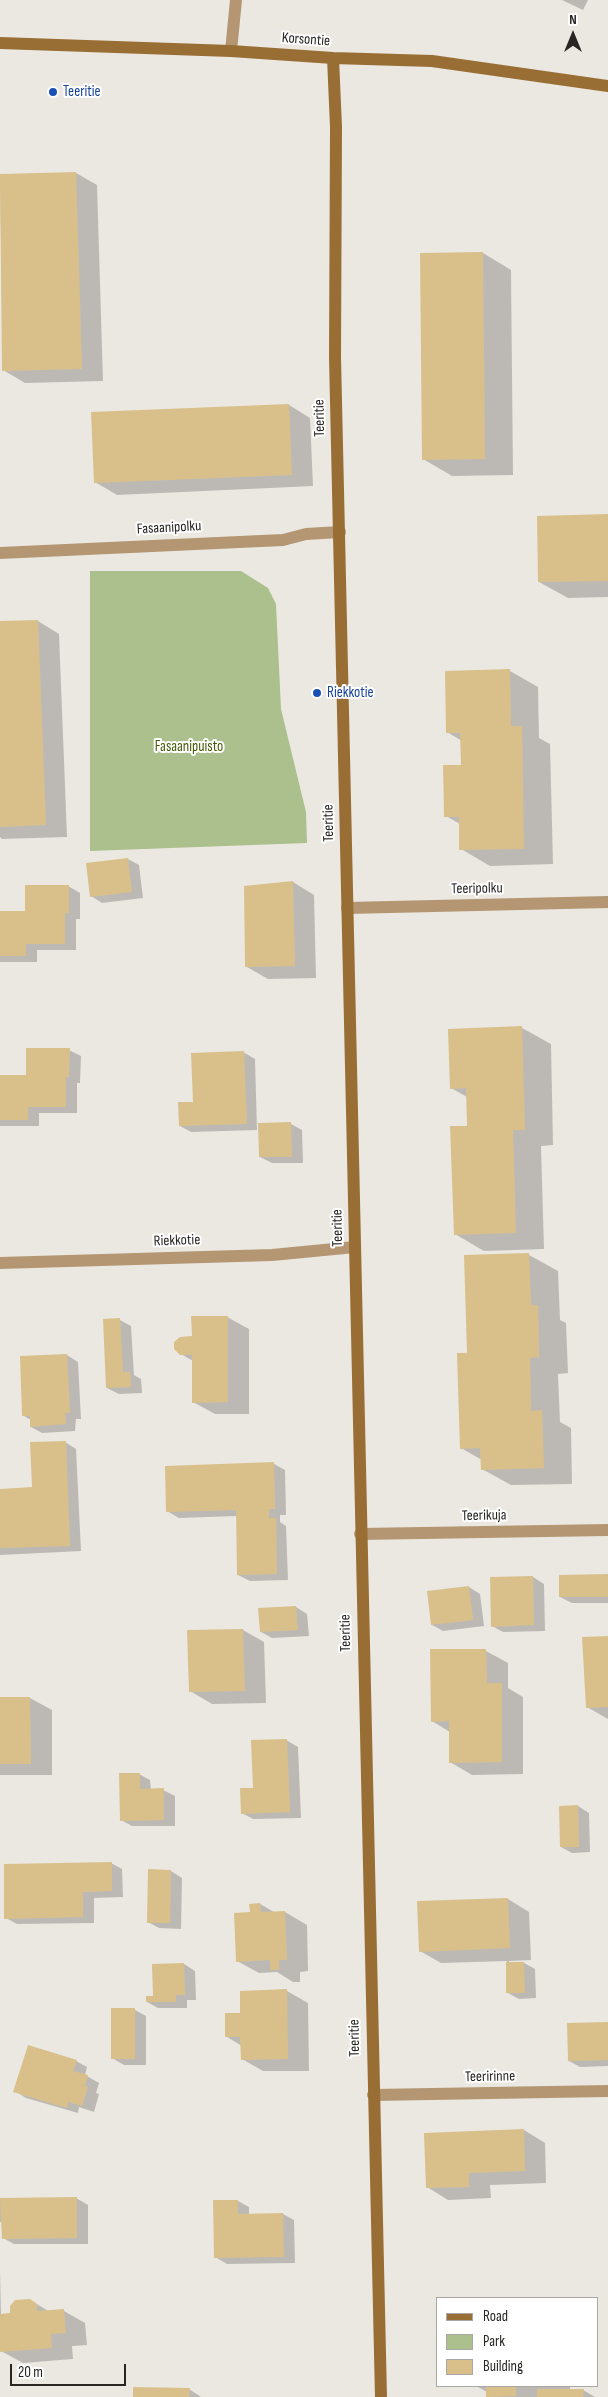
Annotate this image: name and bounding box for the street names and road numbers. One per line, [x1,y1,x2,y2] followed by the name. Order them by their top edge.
[281,29,331,51] street label: Korsontie
[311,399,329,437] street label: Teeritie
[136,517,202,539] street label: Fasaanipolku
[320,804,338,842] street label: Teeritie
[451,880,503,898] street label: Teeripolku
[329,1209,347,1247] street label: Teeritie
[153,1231,201,1251] street label: Riekkotie
[461,1507,507,1525] street label: Teerikuja
[337,1614,355,1652] street label: Teeritie
[346,2019,364,2057] street label: Teeritie
[465,2068,515,2086] street label: Teeririnne

